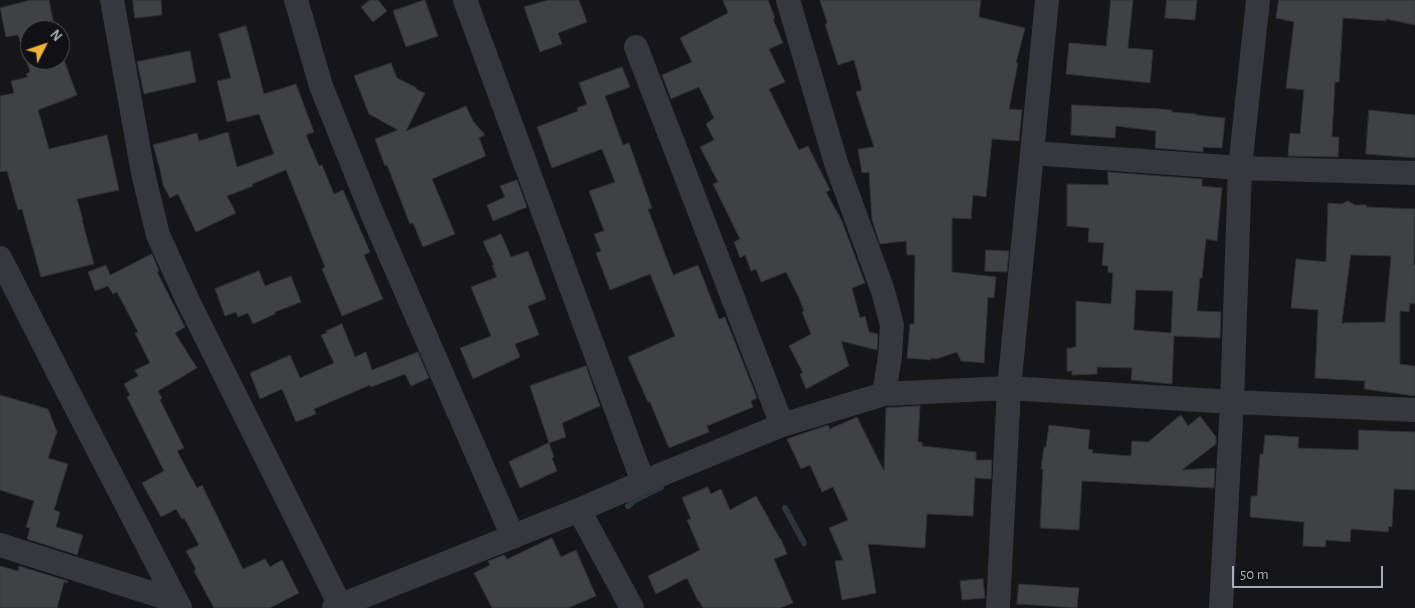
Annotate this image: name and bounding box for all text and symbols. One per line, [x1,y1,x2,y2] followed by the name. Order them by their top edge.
[20,20,70,70] north arrow
[47,28,64,44] text: N
[1235,556,1386,588] scale bar
[1240,567,1269,582] text: 50 m

